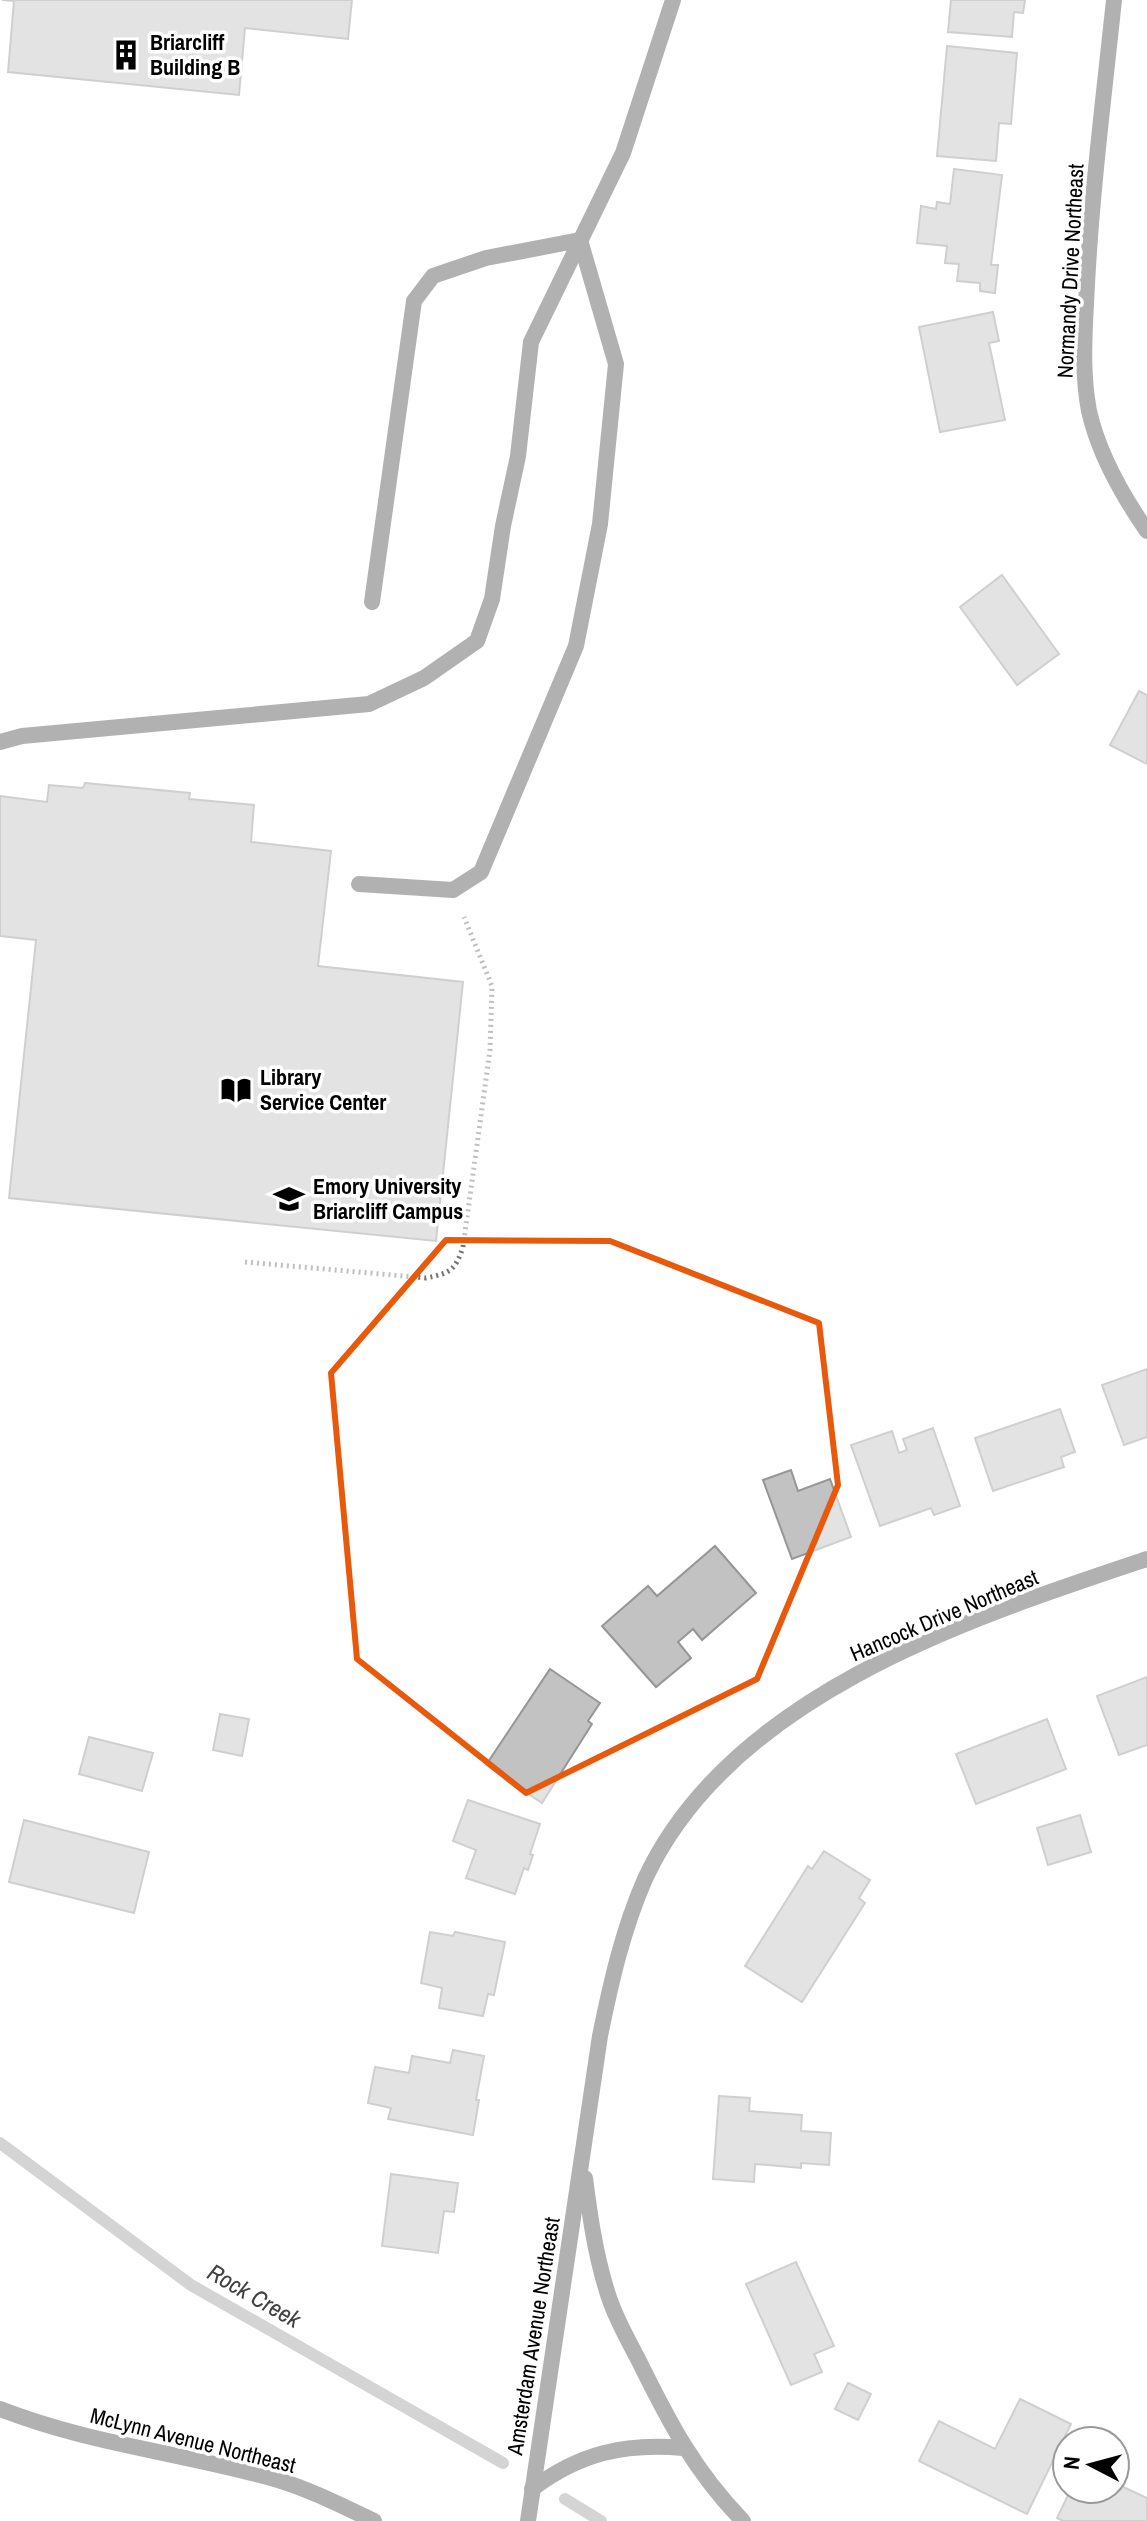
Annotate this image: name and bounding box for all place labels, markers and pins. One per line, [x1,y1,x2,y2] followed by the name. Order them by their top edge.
[150,27,240,82] place label: Briarcliff Building B
[109,38,143,72] building icon: Briarcliff Building B
[260,1062,386,1117] place label: Library Service Center
[219,1073,253,1107] library icon: Library Service Center
[313,1171,463,1226] place label: Emory University Briarcliff Campus
[272,1182,306,1216] school or university icon: Emory University Briarcliff Campus

